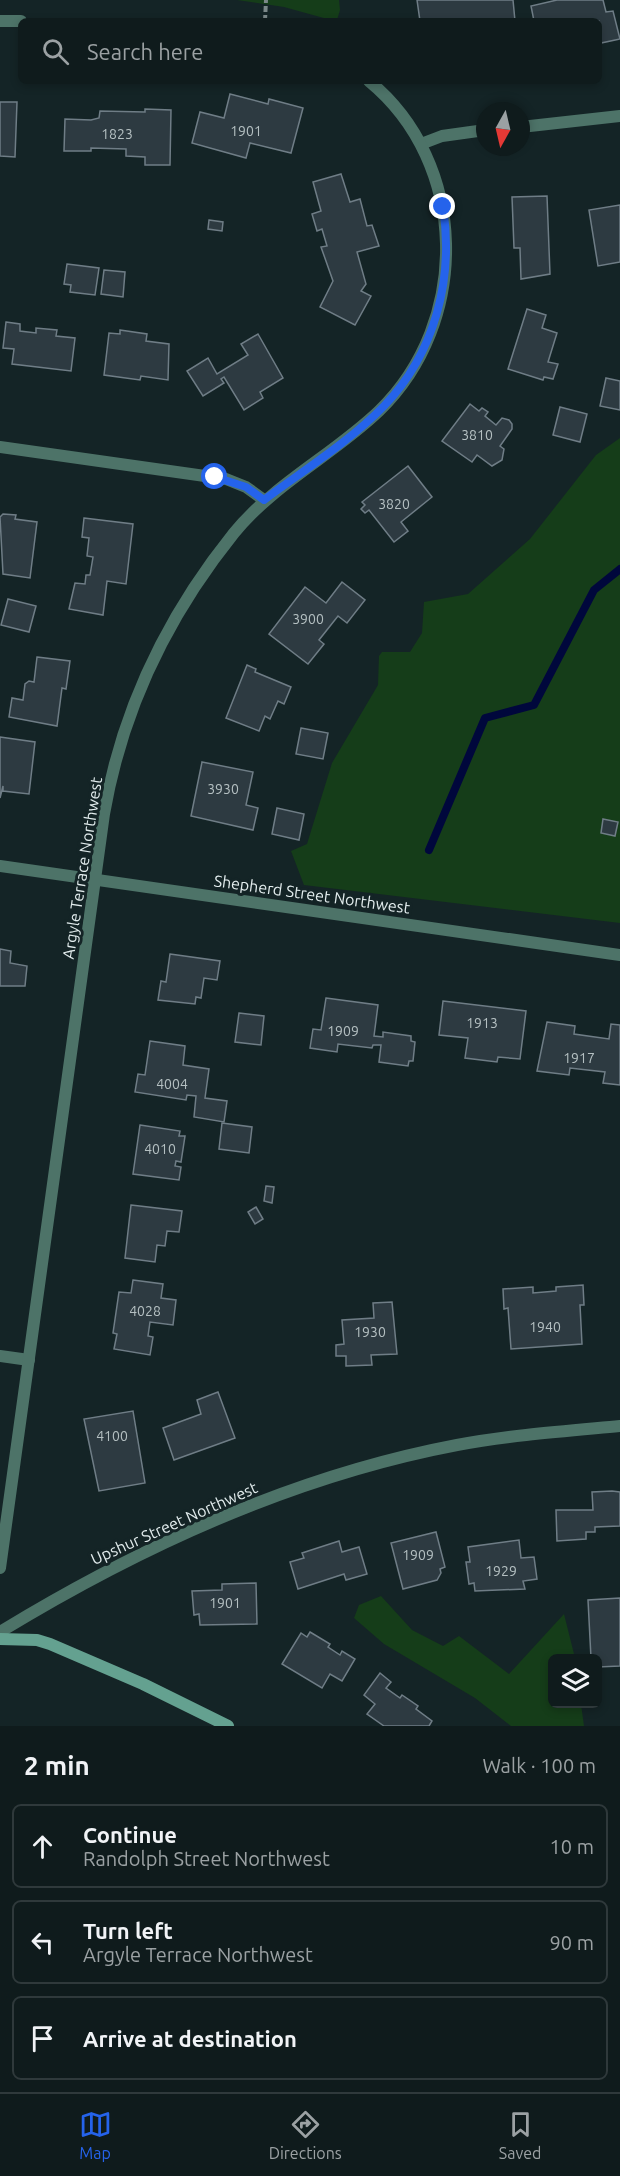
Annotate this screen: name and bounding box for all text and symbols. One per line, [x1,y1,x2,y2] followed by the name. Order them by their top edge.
[18,18,602,84] search box
[39,35,72,68] icon: search
[87,39,203,64] text: Search here
[476,102,530,156] north arrow
[230,123,262,139] house number: 1901
[101,126,133,142] house number: 1823
[429,193,455,219] route end
[461,427,493,443] house number: 3810
[201,463,227,489] route start
[378,496,410,512] house number: 3820
[292,611,324,627] house number: 3900
[59,775,105,960] street label: Argyle Terrace Northwest
[207,781,239,797] house number: 3930
[213,871,412,917] street label: Shepherd Street Northwest
[466,1015,498,1031] house number: 1913
[327,1023,359,1039] house number: 1909
[563,1050,595,1066] house number: 1917
[156,1076,188,1092] house number: 4004
[144,1141,176,1157] house number: 4010
[129,1303,161,1319] house number: 4028
[529,1319,561,1335] house number: 1940
[354,1324,386,1340] house number: 1930
[96,1428,128,1444] house number: 4100
[88,1478,261,1568] street label: Upshur Street Northwest
[402,1547,434,1563] house number: 1909
[485,1563,517,1579] house number: 1929
[209,1595,241,1611] house number: 1901
[548,1654,602,1708] map controls
[548,1654,602,1708] button: layers
[24,1751,90,1780] text: 2 min
[483,1754,596,1777] text: Walk · 100 m
[83,1822,177,1847] text: Continue
[26,1830,59,1863] icon: ahead
[550,1835,594,1858] text: 10 m
[83,1847,330,1870] text: Randolph Street Northwest
[83,1918,173,1943] text: Turn left
[26,1926,59,1959] icon: left
[550,1931,594,1954] text: 90 m
[83,1943,313,1966] text: Argyle Terrace Northwest
[26,2022,59,2055] icon: arrive
[83,2026,297,2051] text: Arrive at destination
[79,2108,112,2162] tab: Map
[269,2108,342,2162] tab: Directions
[499,2108,541,2162] tab: Saved

